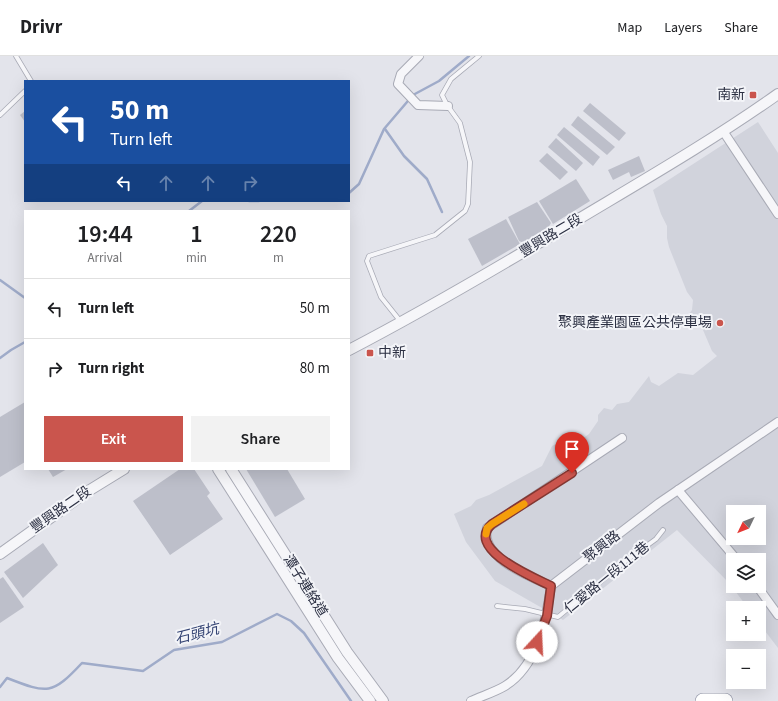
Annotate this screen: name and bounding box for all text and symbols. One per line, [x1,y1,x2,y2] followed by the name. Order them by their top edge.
[20,14,62,41] text: Drivr
[617,18,642,38] text: Map
[664,18,702,38] text: Layers
[724,18,758,38] text: Share
[717,85,745,105] place label: 南新
[110,90,169,130] text: 50 m
[748,90,758,100] marker: 南新
[44,96,96,148] icon: left
[110,127,172,152] text: Turn left
[113,172,135,194] icon: left
[155,172,177,194] icon: ahead
[197,172,219,194] icon: ahead
[239,172,261,194] icon: right
[516,209,586,263] street label: 豐興路二段
[77,217,133,252] text: 19:44
[190,217,203,252] text: 1
[260,217,297,252] text: 220
[87,249,122,267] text: Arrival
[186,249,207,267] text: min
[273,249,284,267] text: m
[44,298,66,320] icon: left
[78,298,134,319] text: Turn left
[300,298,330,319] text: 50 m
[558,313,712,333] place label: 聚興產業園區公共停車場
[715,318,725,328] marker: 聚興產業園區公共停車場
[378,343,406,363] place label: 中新
[365,348,375,358] marker: 中新
[44,358,66,380] icon: right
[78,358,144,379] text: Turn right
[300,358,330,379] text: 80 m
[44,416,183,462] button: Exit
[191,416,330,462] button: Share
[555,432,589,473] pin
[561,438,583,460] icon: arrive
[27,482,95,538] street label: 豐興路二段
[726,505,766,545] north arrow
[726,505,766,689] map controls
[579,526,625,568] street label: 聚興路
[560,537,654,619] street label: 仁愛路一段111巷
[278,551,332,621] street label: 潭子連絡道
[726,553,766,593] button: layers
[726,601,766,641] button: +
[173,618,223,650] water label: 石頭坑
[516,621,558,663] position arrow
[726,649,766,689] button: −

